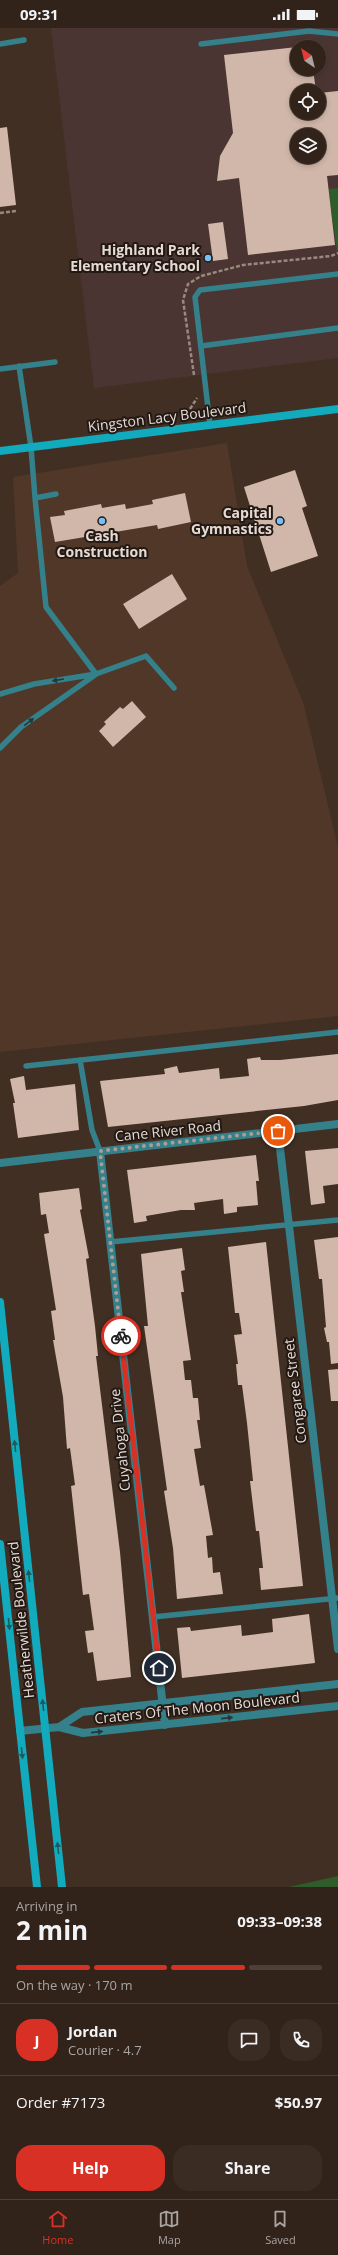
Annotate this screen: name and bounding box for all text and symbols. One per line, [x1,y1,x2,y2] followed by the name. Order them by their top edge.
[20,4,59,24] text: 09:31
[290,40,326,76] north arrow
[290,40,326,164] map controls
[290,84,326,120] button: locate
[290,128,326,164] button: layers
[70,240,200,275] place label: Highland Park Elementary School
[203,253,213,263] marker: Highland Park Elementary School
[87,397,247,436] street label: Kingston Lacy Boulevard
[191,503,272,538] place label: Capital Gymnastics
[97,516,107,526] marker: Cash Construction
[275,516,285,526] marker: Capital Gymnastics
[57,526,147,561] place label: Cash Construction
[52,677,64,683] one-way arrow
[24,718,34,726] one-way arrow
[261,1114,295,1148] pin
[114,1115,222,1146] street label: Cane River Road
[267,1120,289,1142] icon: bag
[101,1316,141,1356] courier
[110,1325,132,1347] icon: bike
[279,1338,310,1445] street label: Congaree Street
[105,1388,134,1492] street label: Cuyahoga Drive
[12,1440,19,1453] one-way arrow
[3,1541,38,1699] street label: Heatherwilde Boulevard
[26,1570,33,1582] one-way arrow
[5,1618,12,1630] one-way arrow
[142,1651,176,1685] pin
[148,1657,170,1679] icon: home
[93,1687,301,1728] street label: Craters Of The Moon Boulevard
[40,1699,46,1711] one-way arrow
[221,1715,233,1721] one-way arrow
[91,1728,104,1735] one-way arrow
[19,1747,26,1759] one-way arrow
[55,1842,61,1854] one-way arrow
[16,1897,78,1915] text: Arriving in
[237,1911,322,1931] text: 09:33–09:38
[16,1912,88,1948] text: 2 min
[16,1976,132,1994] text: On the way · 170 m
[228,2019,270,2061] button: chat
[280,2019,322,2061] button: phone
[68,2021,117,2041] text: Jordan
[35,2030,39,2050] text: J
[68,2041,142,2059] text: Courier · 4.7
[16,2092,105,2112] text: Order #7173
[275,2092,322,2112] text: $50.97
[16,2145,165,2191] button: Help
[173,2145,322,2191] button: Share
[42,2208,73,2247] tab: Home
[158,2208,181,2247] tab: Map
[265,2208,296,2247] tab: Saved

